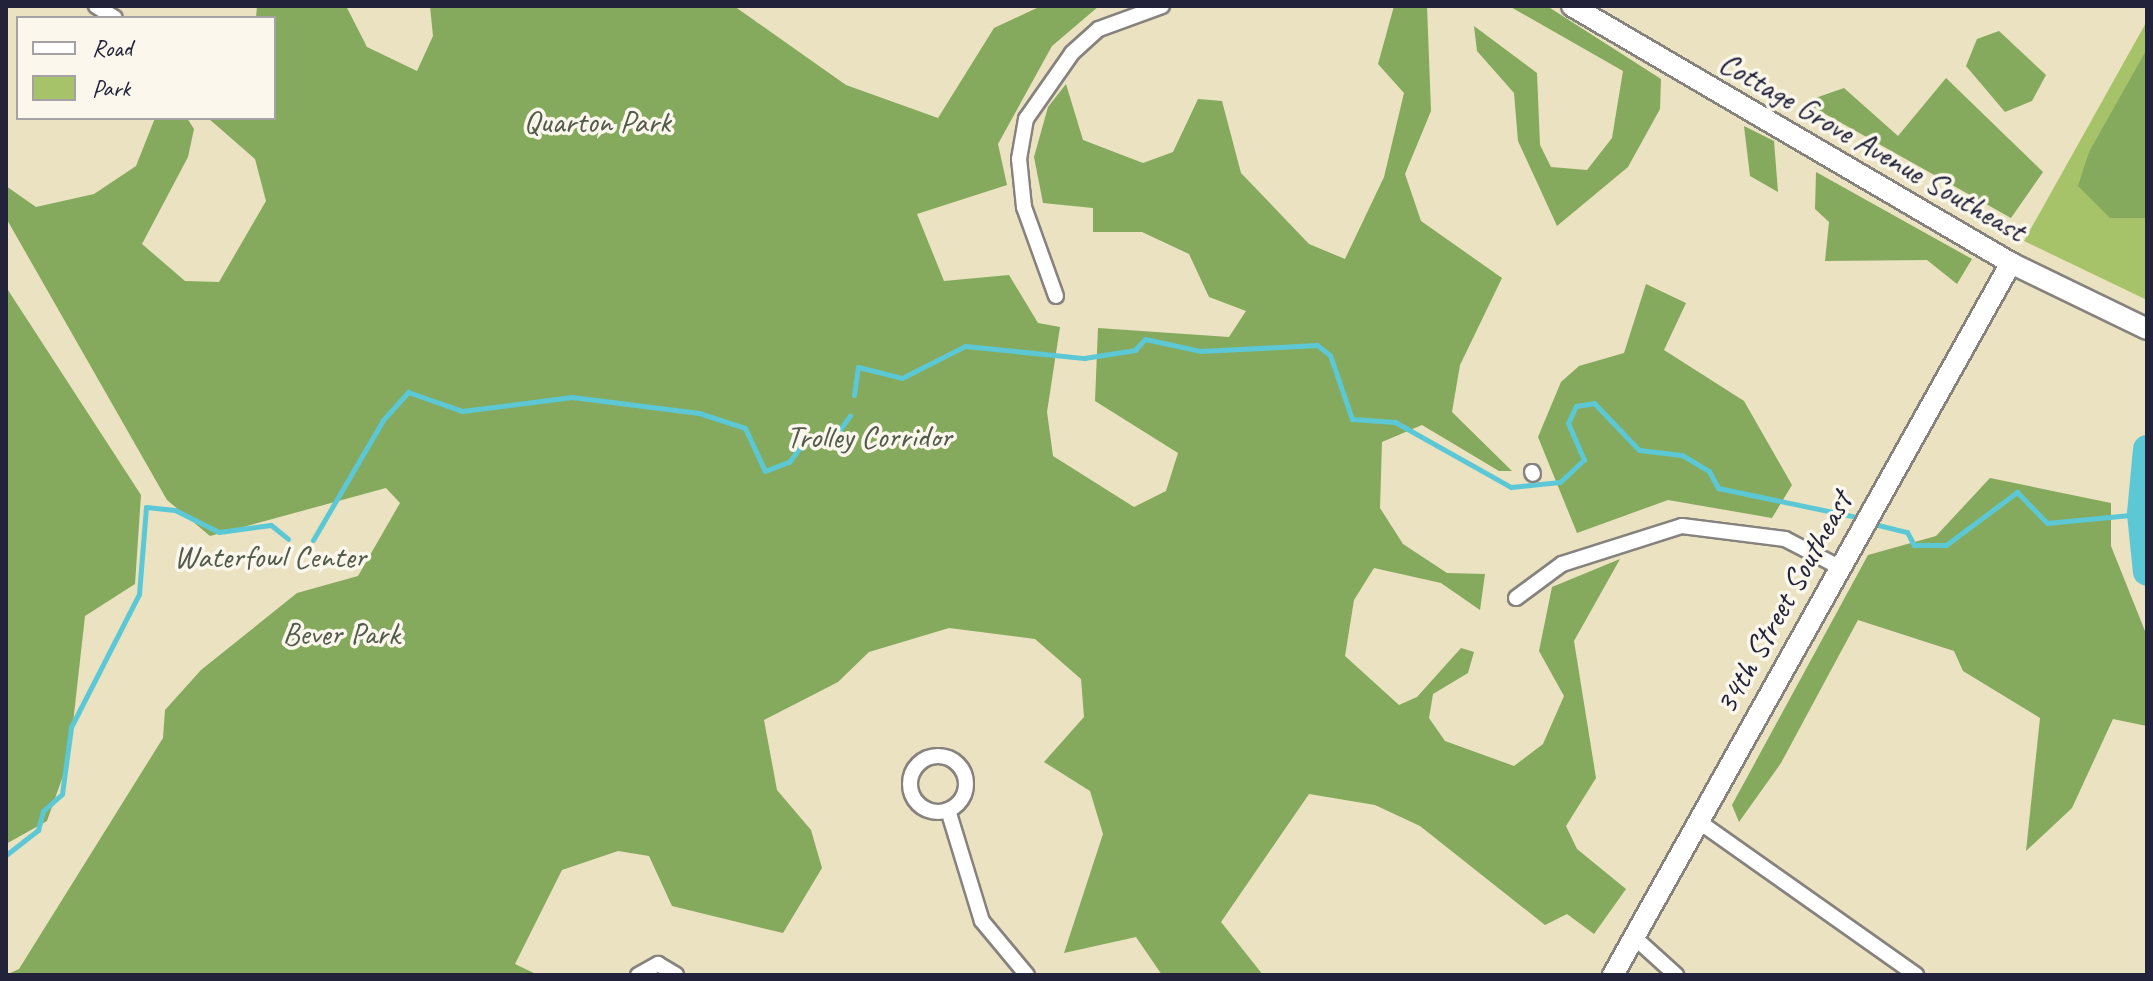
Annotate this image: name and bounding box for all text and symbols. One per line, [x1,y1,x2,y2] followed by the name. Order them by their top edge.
[16,16,276,120] legend
[92,33,132,63] text: Road
[1712,43,2032,251] street label: Cottage Grove Avenue Southeast
[92,73,130,103] text: Park
[523,103,671,141] park label: Quarton Park
[786,418,952,456] park label: Trolley Corridor
[1707,485,1861,721] street label: 34th Street Southeast
[174,538,366,576] park label: Waterfowl Center
[282,615,400,653] park label: Bever Park

